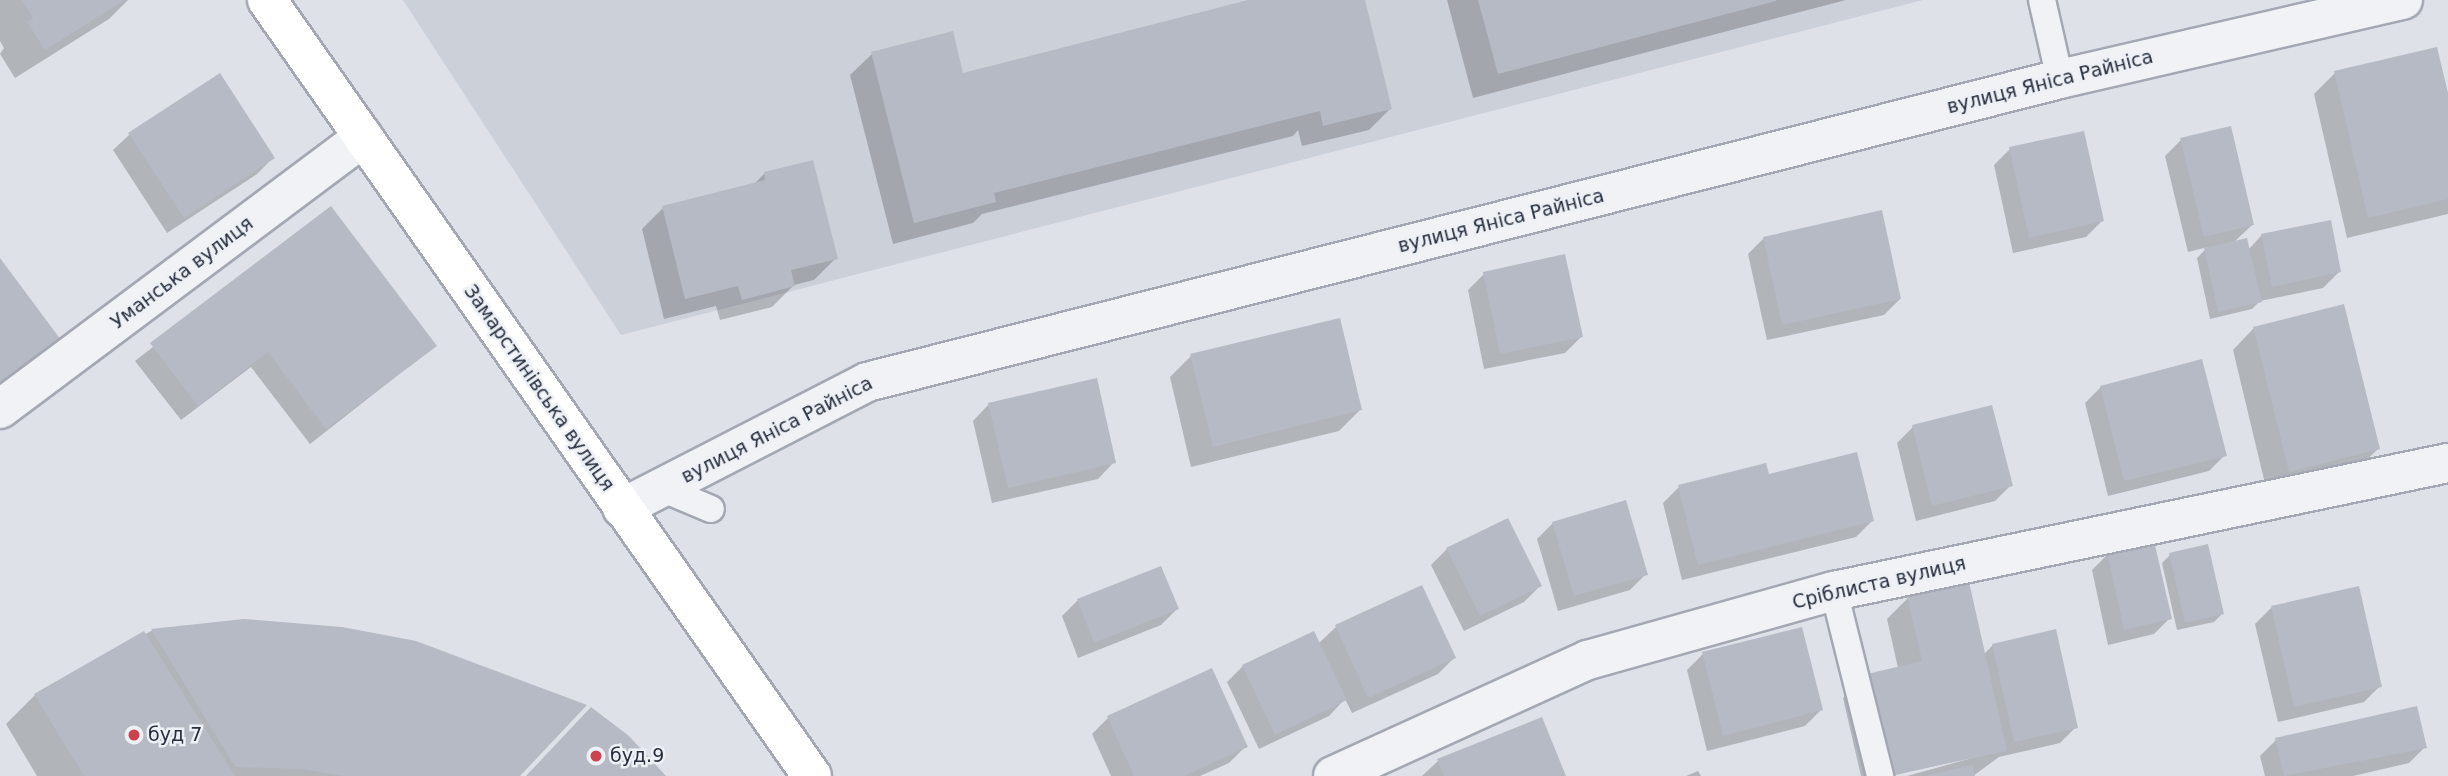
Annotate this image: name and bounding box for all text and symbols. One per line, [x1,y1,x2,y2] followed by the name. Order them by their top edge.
[1945,45,2155,119] street label: вулиця Яніса Райніса
[1396,184,1606,258] street label: вулиця Яніса Райніса
[106,212,258,334] street label: Уманська вулиця
[459,280,619,496] street label: Замарстинівська вулиця
[678,372,876,488] street label: вулиця Яніса Райніса
[1790,552,1968,614] street label: Сріблиста вулиця
[148,724,202,746] place label: буд 7
[126,727,142,743] marker: буд 7
[610,745,664,767] place label: буд.9
[588,748,604,764] marker: буд.9

